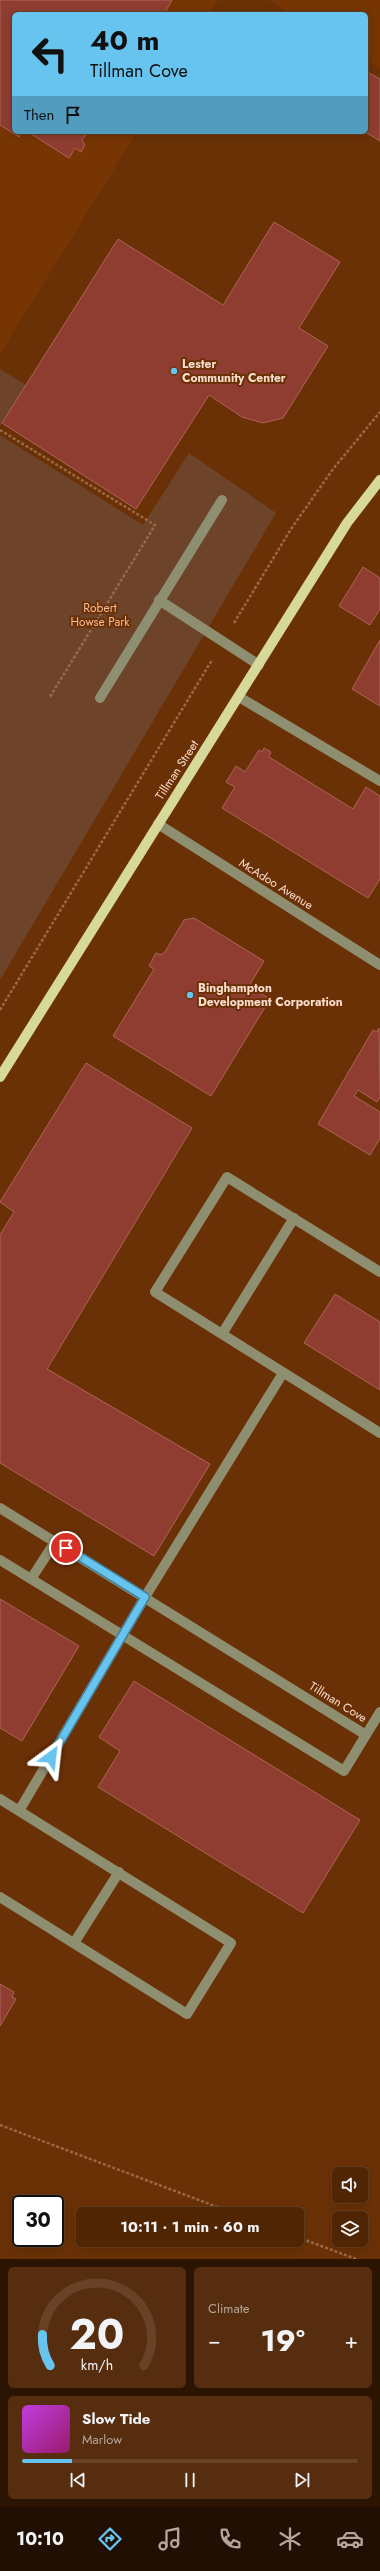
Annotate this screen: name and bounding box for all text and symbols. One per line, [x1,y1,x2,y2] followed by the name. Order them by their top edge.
[90,20,159,61] text: 40 m
[24,28,76,80] icon: left
[90,58,188,84] text: Tillman Cove
[24,104,54,126] text: Then
[62,104,84,126] icon: arrive
[182,355,286,387] place label: Lester Community Center
[169,366,179,376] marker: Lester Community Center
[70,599,130,631] park label: Robert Howse Park
[151,737,203,803] street label: Tillman Street
[235,854,317,914] street label: McAdoo Avenue
[198,979,343,1011] place label: Binghampton Development Corporation
[185,990,195,1000] marker: Binghampton Development Corporation
[49,1531,83,1565] pin
[55,1537,77,1559] icon: arrive
[306,1677,370,1727] street label: Tillman Cove
[30,1736,72,1778] position arrow
[332,2167,368,2247] map controls
[332,2167,368,2203] button: sound
[12,2195,64,2247] speed limit sign: 30
[332,2211,368,2247] button: layers
[120,2216,260,2238] text: 10:11 · 1 min · 60 m
[208,2299,249,2318] text: Climate
[70,2303,124,2364] text: 20
[261,2319,305,2362] text: 19°
[208,2324,221,2356] text: −
[344,2324,358,2356] text: +
[81,2354,113,2374] text: km/h
[82,2408,150,2430] text: Slow Tide
[82,2430,122,2449] text: Marlow
[67,2469,89,2491] icon: previous
[179,2469,201,2491] icon: pause
[291,2469,313,2491] icon: next
[96,2525,124,2553] icon: directions
[156,2525,184,2553] icon: music
[216,2525,244,2553] icon: phone
[276,2525,304,2553] icon: climate
[336,2525,364,2553] icon: car
[16,2526,64,2552] text: 10:10

